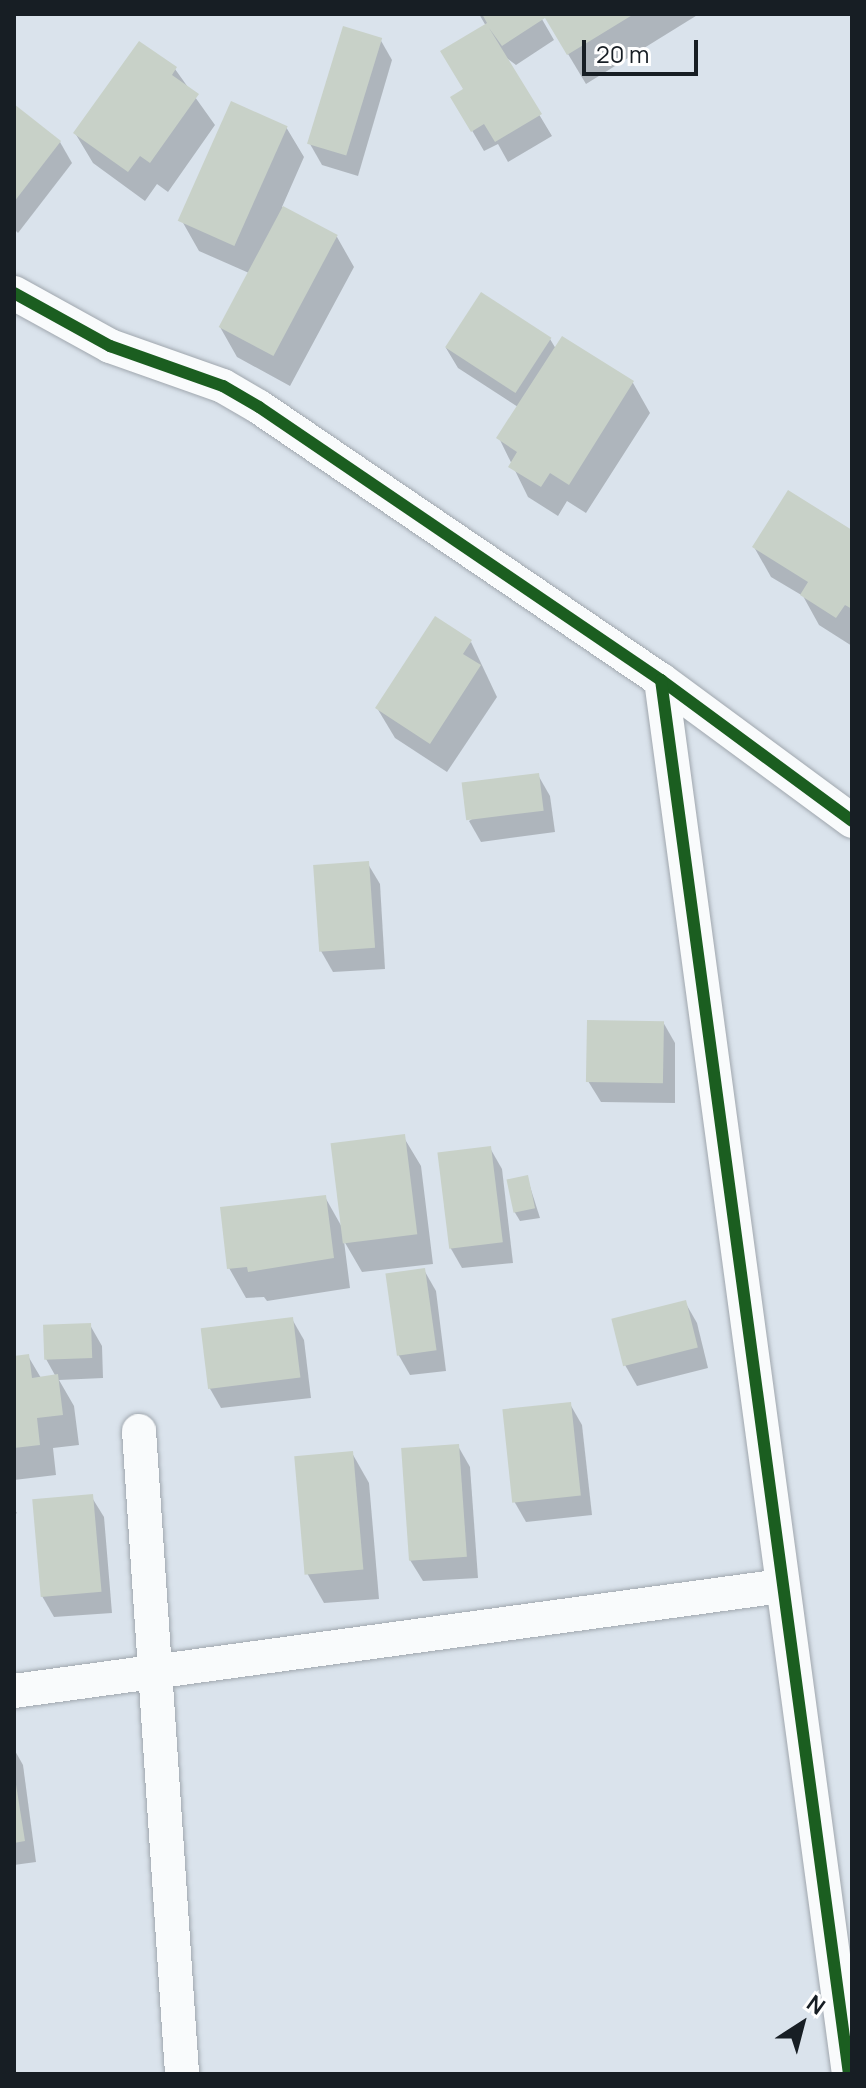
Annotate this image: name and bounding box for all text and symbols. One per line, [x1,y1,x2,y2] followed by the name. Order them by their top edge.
[586,24,702,74] scale bar
[596,37,649,70] text: 20 m
[762,1984,842,2064] north arrow
[801,1988,831,2021] text: N

